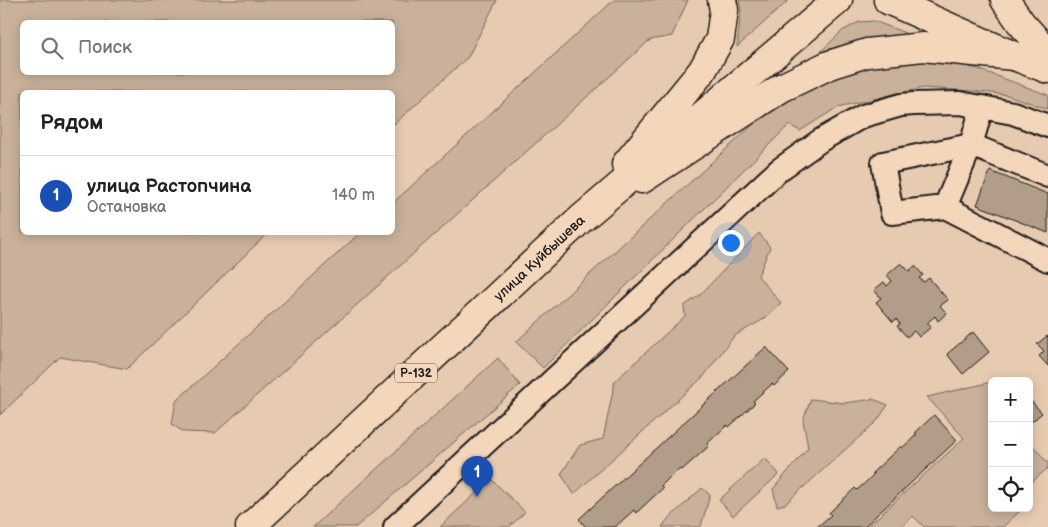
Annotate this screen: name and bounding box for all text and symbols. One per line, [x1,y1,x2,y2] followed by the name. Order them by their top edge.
[20,20,395,75] search box
[38,34,66,62] icon: search
[78,36,132,59] text: Поиск
[40,110,103,135] text: Рядом
[87,175,251,198] text: улица Растопчина
[53,186,59,205] text: 1
[332,186,375,205] text: 140 m
[87,198,166,217] text: Остановка
[490,211,589,304] street label: улица Куйбышева
[718,230,744,256] your location
[395,363,437,382] road number: Р-132
[988,377,1033,512] map controls
[988,377,1033,422] button: +
[988,422,1033,467] button: −
[461,456,493,497] pin: 1
[988,467,1033,512] button: locate

